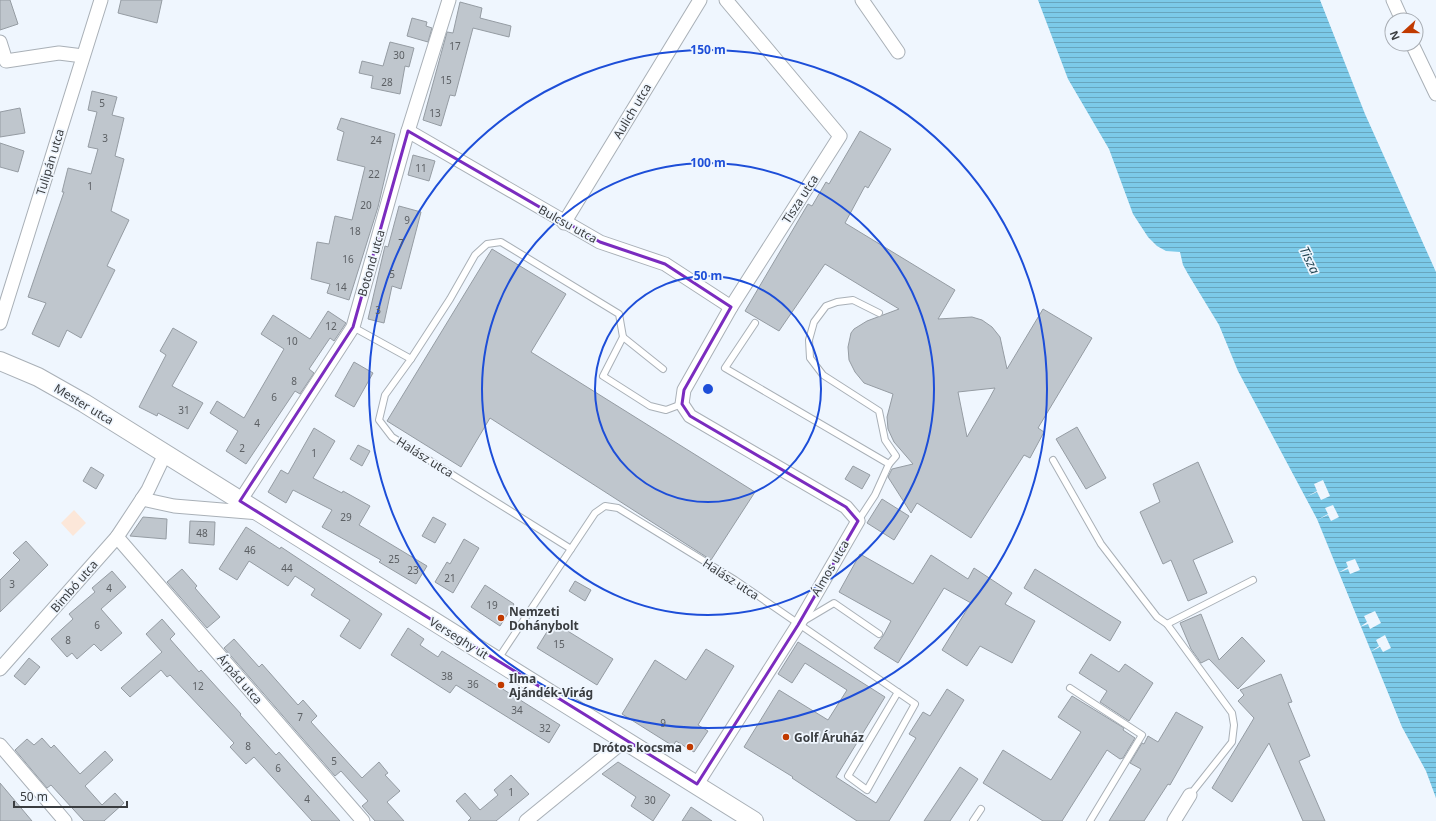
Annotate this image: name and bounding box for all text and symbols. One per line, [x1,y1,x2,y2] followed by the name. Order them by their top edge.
[1384,12,1424,52] north arrow
[1386,29,1403,43] text: N
[449,39,461,53] house number: 17
[690,41,726,58] text: 150 m
[393,48,405,62] house number: 30
[440,73,452,87] house number: 15
[381,75,393,89] house number: 28
[609,80,655,142] street label: Aulich utca
[99,96,105,110] house number: 5
[429,106,441,120] house number: 13
[32,127,68,197] street label: Tulipán utca
[102,131,108,145] house number: 3
[370,133,382,147] house number: 24
[690,154,726,171] text: 100 m
[415,161,427,175] house number: 11
[368,167,380,181] house number: 22
[778,171,822,227] street label: Tisza utca
[87,179,93,193] house number: 1
[360,198,372,212] house number: 20
[536,201,600,247] street label: Bulcsu utca
[404,213,410,227] house number: 9
[349,224,361,238] house number: 18
[353,228,389,298] street label: Botond utca
[398,236,404,250] house number: 7
[1296,243,1325,277] water label: Tisza
[342,252,354,266] house number: 16
[389,267,395,281] house number: 5
[694,267,722,284] text: 50 m
[335,280,347,294] house number: 14
[375,303,381,317] house number: 3
[325,319,337,333] house number: 12
[286,334,298,348] house number: 10
[291,374,297,388] house number: 8
[51,380,117,428] street label: Mester utca
[701,382,715,396] centre of rings
[271,390,277,404] house number: 6
[178,403,190,417] house number: 31
[254,416,260,430] house number: 4
[393,433,457,481] street label: Halász utca
[239,441,245,455] house number: 2
[311,446,317,460] house number: 1
[340,510,352,524] house number: 29
[196,526,208,540] house number: 48
[807,537,853,599] street label: Álmos utca
[244,543,256,557] house number: 46
[388,552,400,566] house number: 25
[699,554,763,604] street label: Halász utca
[47,556,101,616] street label: Bimbó utca
[281,561,293,575] house number: 44
[407,563,419,577] house number: 23
[444,571,456,585] house number: 21
[9,577,15,591] house number: 3
[106,581,112,595] house number: 4
[486,598,498,612] house number: 19
[509,603,579,634] place label: Nemzeti Dohánybolt
[426,613,492,663] street label: Verseghy út
[496,613,506,623] marker: Nemzeti Dohánybolt
[94,618,100,632] house number: 6
[65,633,71,647] house number: 8
[553,637,565,651] house number: 15
[213,650,267,708] street label: Árpád utca
[441,669,453,683] house number: 38
[509,670,593,701] place label: Ilma Ajándék-Virág
[467,677,479,691] house number: 36
[192,679,204,693] house number: 12
[496,680,506,690] marker: Ilma Ajándék-Virág
[511,703,523,717] house number: 34
[297,710,303,724] house number: 7
[660,716,666,730] house number: 9
[539,721,551,735] house number: 32
[794,729,864,746] place label: Golf Áruház
[781,732,791,742] marker: Golf Áruház
[245,739,251,753] house number: 8
[593,739,682,756] place label: Drótos kocsma
[685,742,695,752] marker: Drótos kocsma
[331,754,337,768] house number: 5
[275,761,281,775] house number: 6
[14,783,127,809] scale bar
[508,785,514,799] house number: 1
[20,788,48,805] text: 50 m
[304,792,310,806] house number: 4
[644,793,656,807] house number: 30

